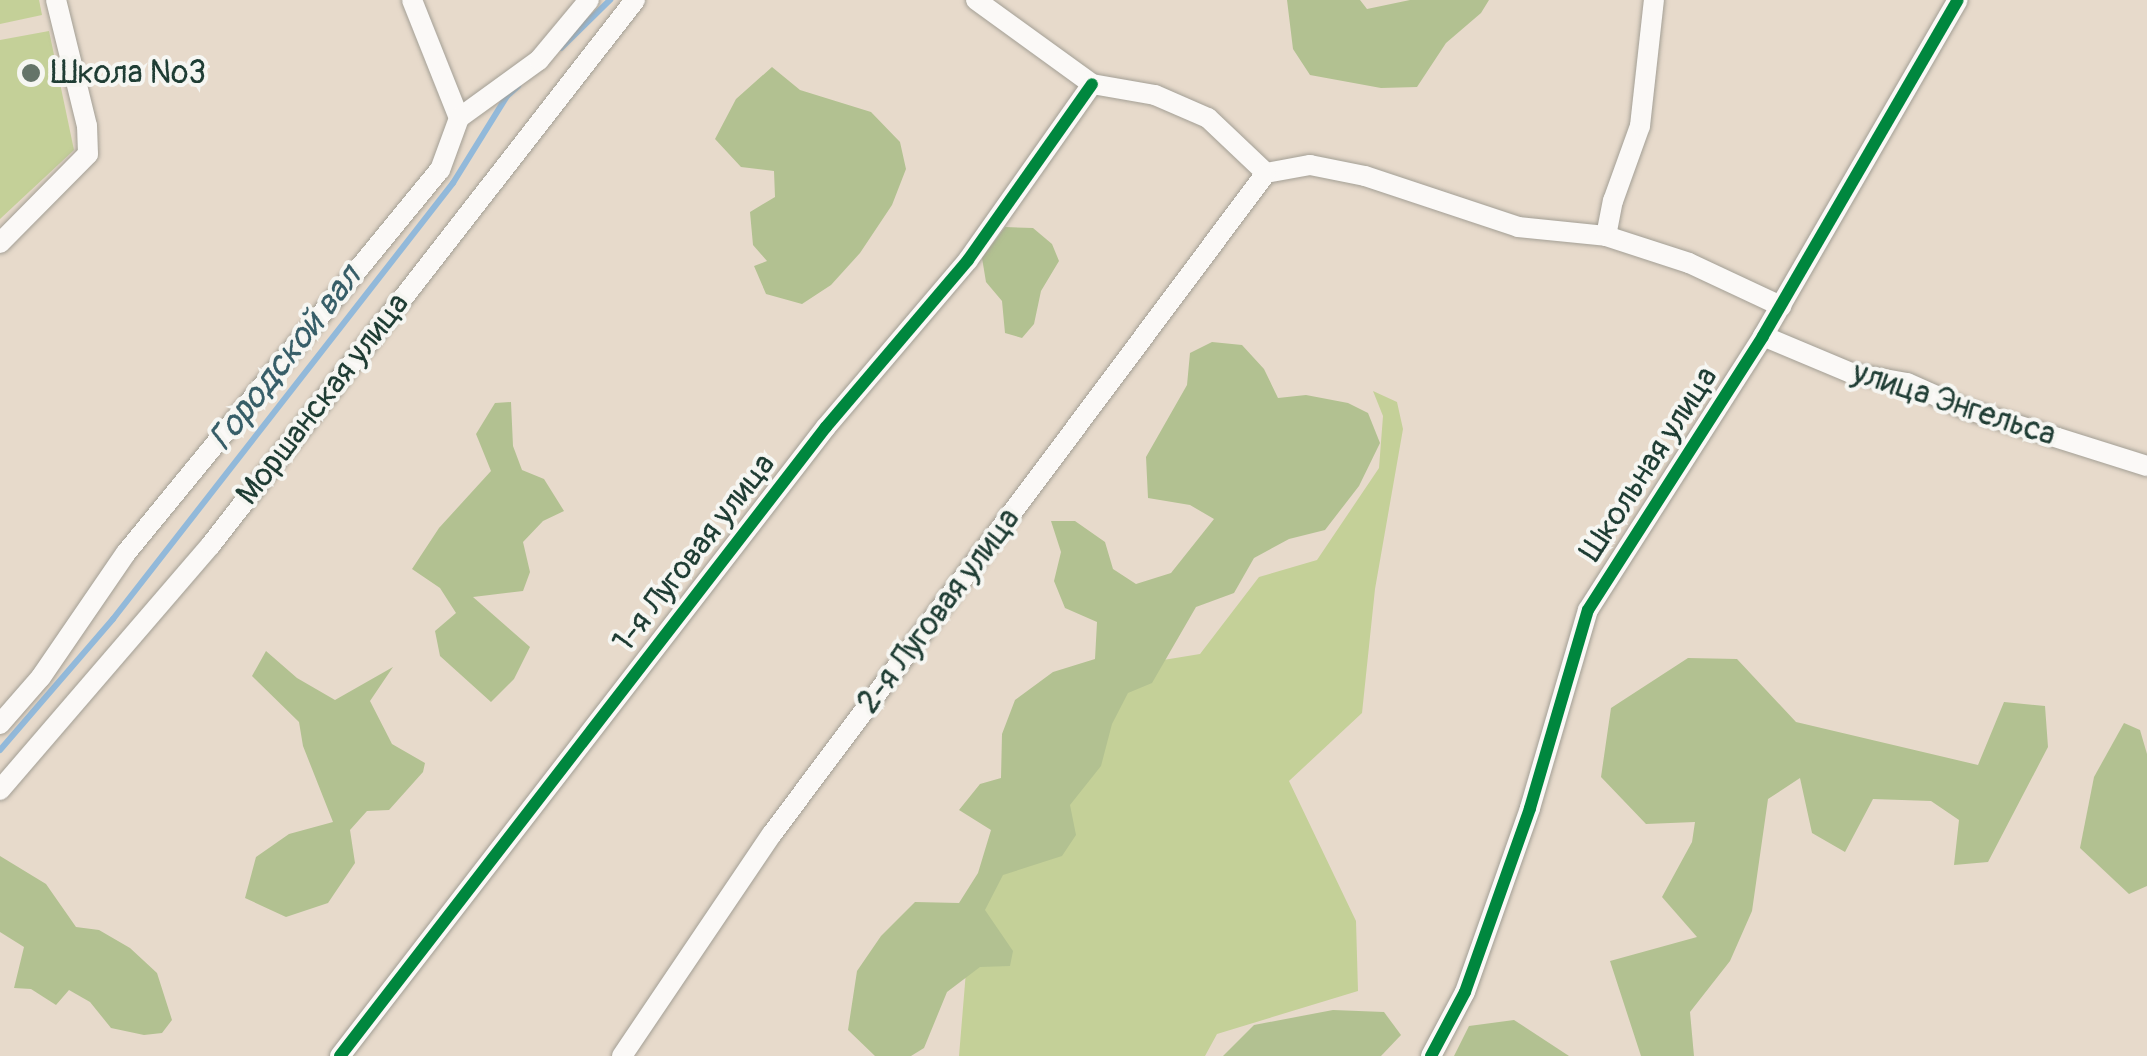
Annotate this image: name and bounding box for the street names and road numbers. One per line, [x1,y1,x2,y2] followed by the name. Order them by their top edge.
[228,285,418,513] street label: Моршанская улица
[1848,353,2060,455] street label: улица Энгельса
[1572,360,1726,568] street label: Школьная улица
[605,446,783,660] street label: 1-я Луговая улица
[849,501,1029,721] street label: 2-я Луговая улица

